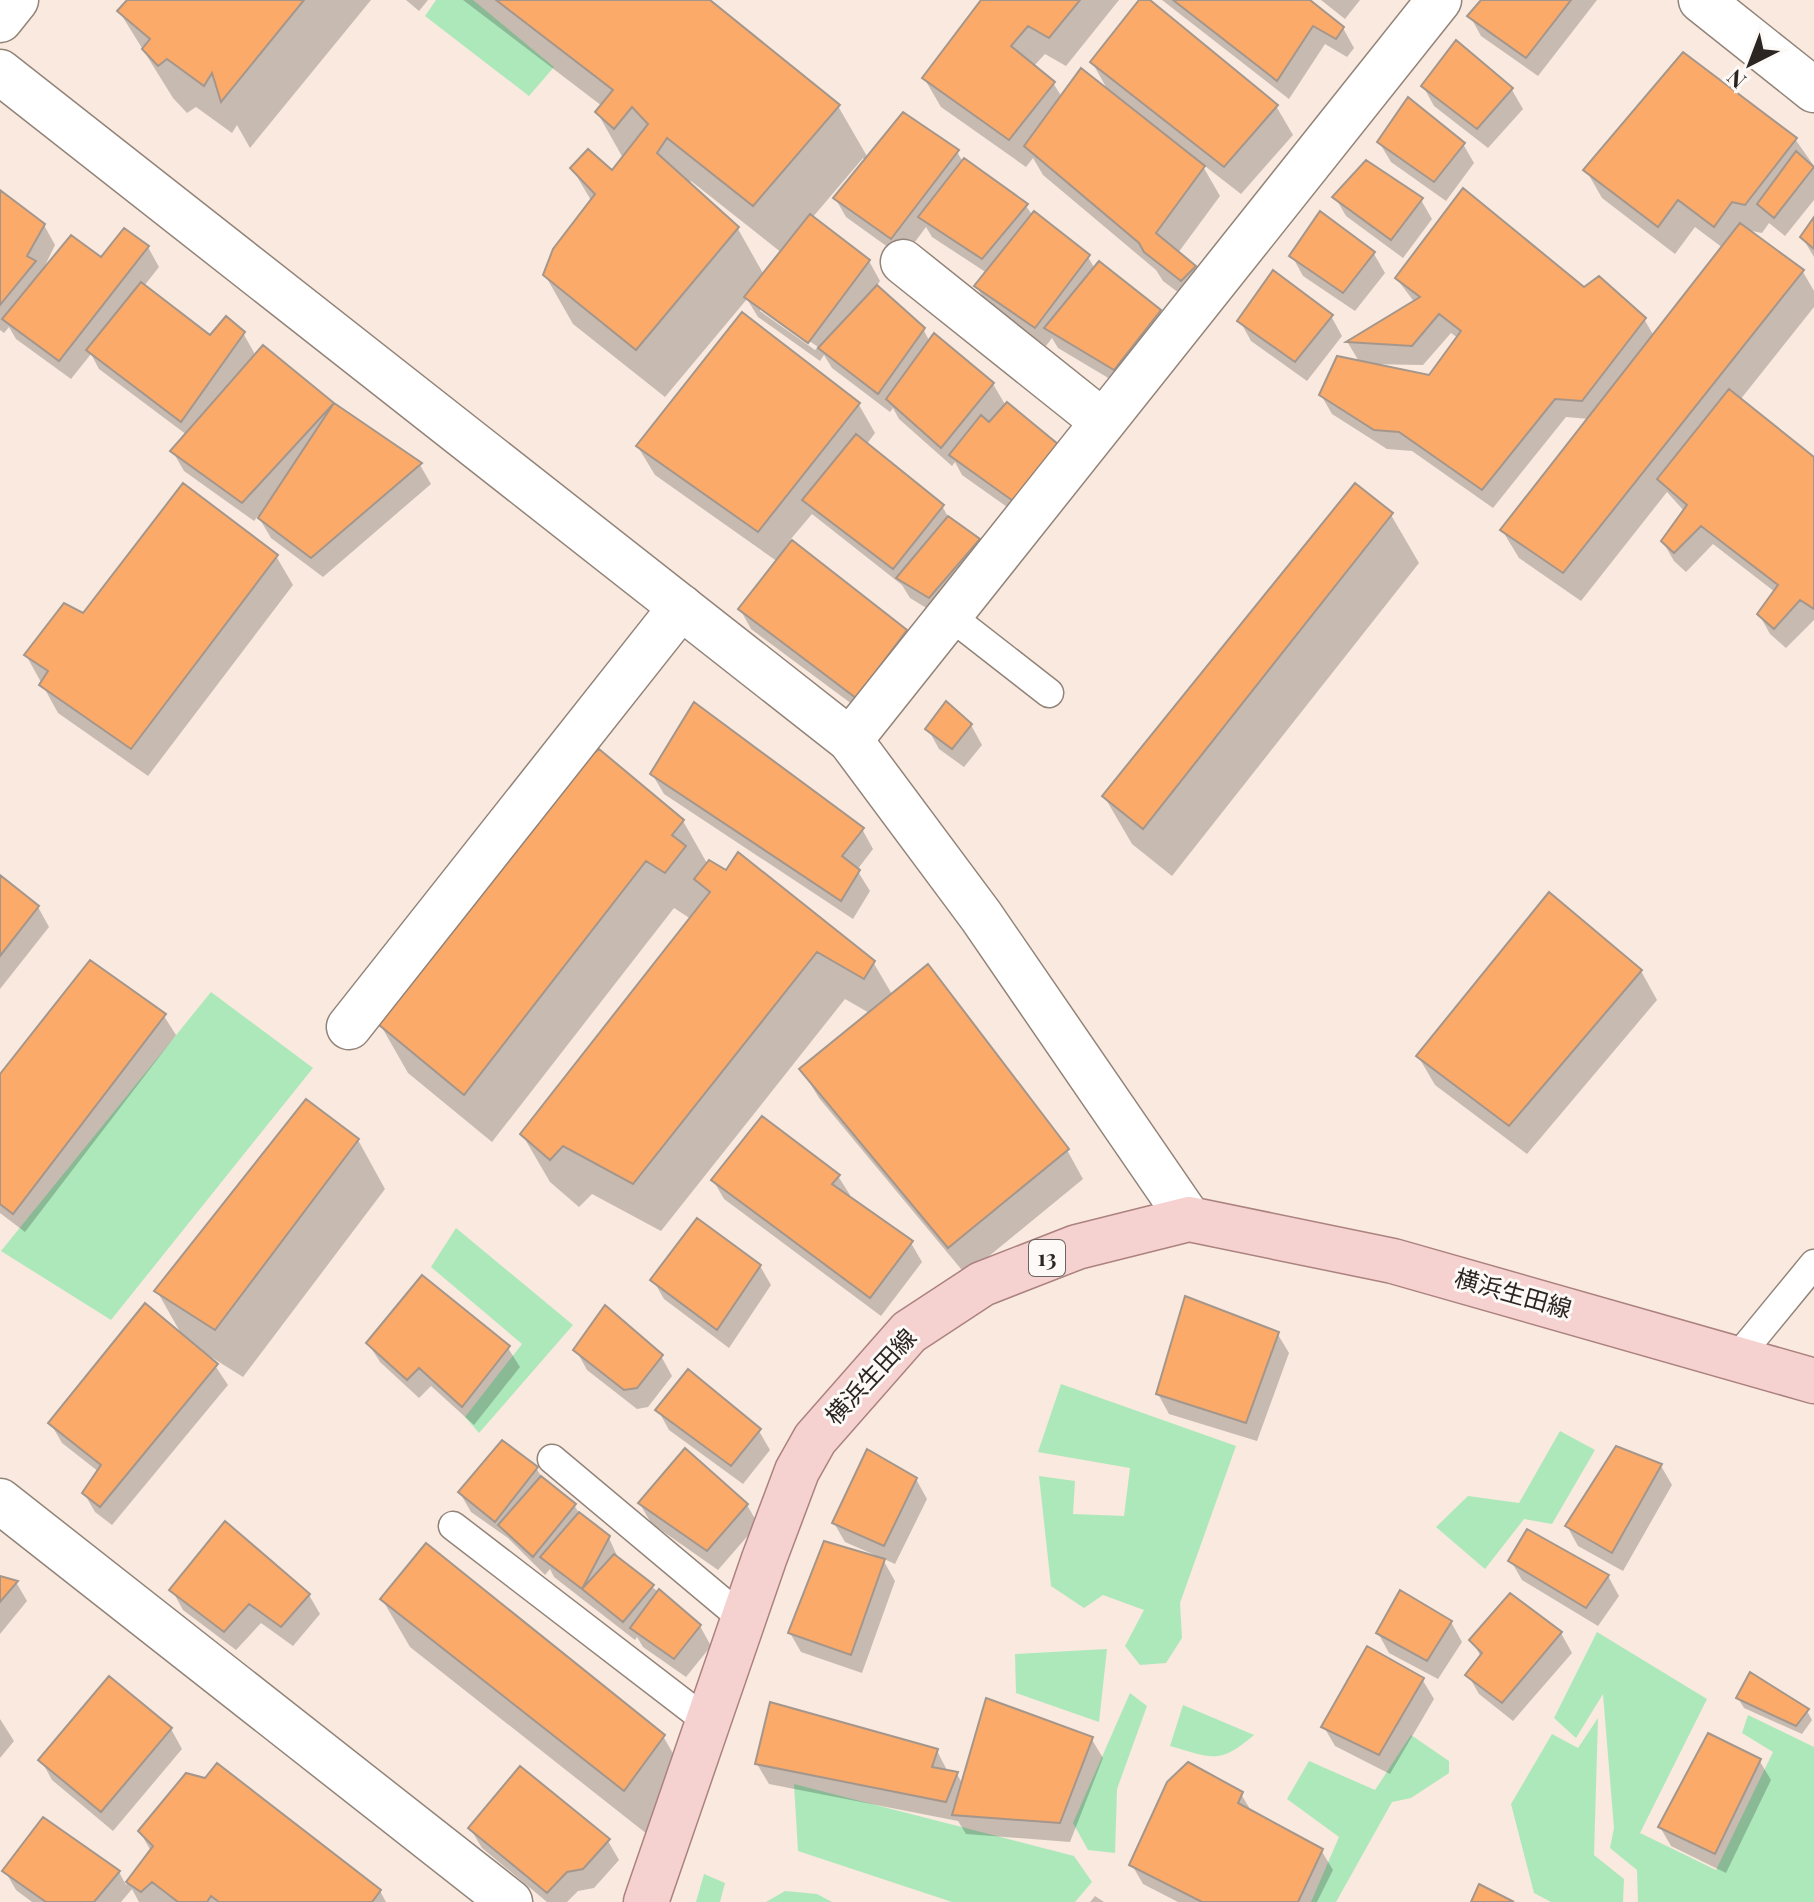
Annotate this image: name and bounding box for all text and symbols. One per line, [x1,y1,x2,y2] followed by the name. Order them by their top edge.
[1710,24,1790,104] north arrow
[1720,63,1752,96] text: N
[1029,1240,1065,1276] road number: 13
[1451,1260,1576,1324] street label: 横浜生田線
[817,1321,922,1430] street label: 横浜生田線

